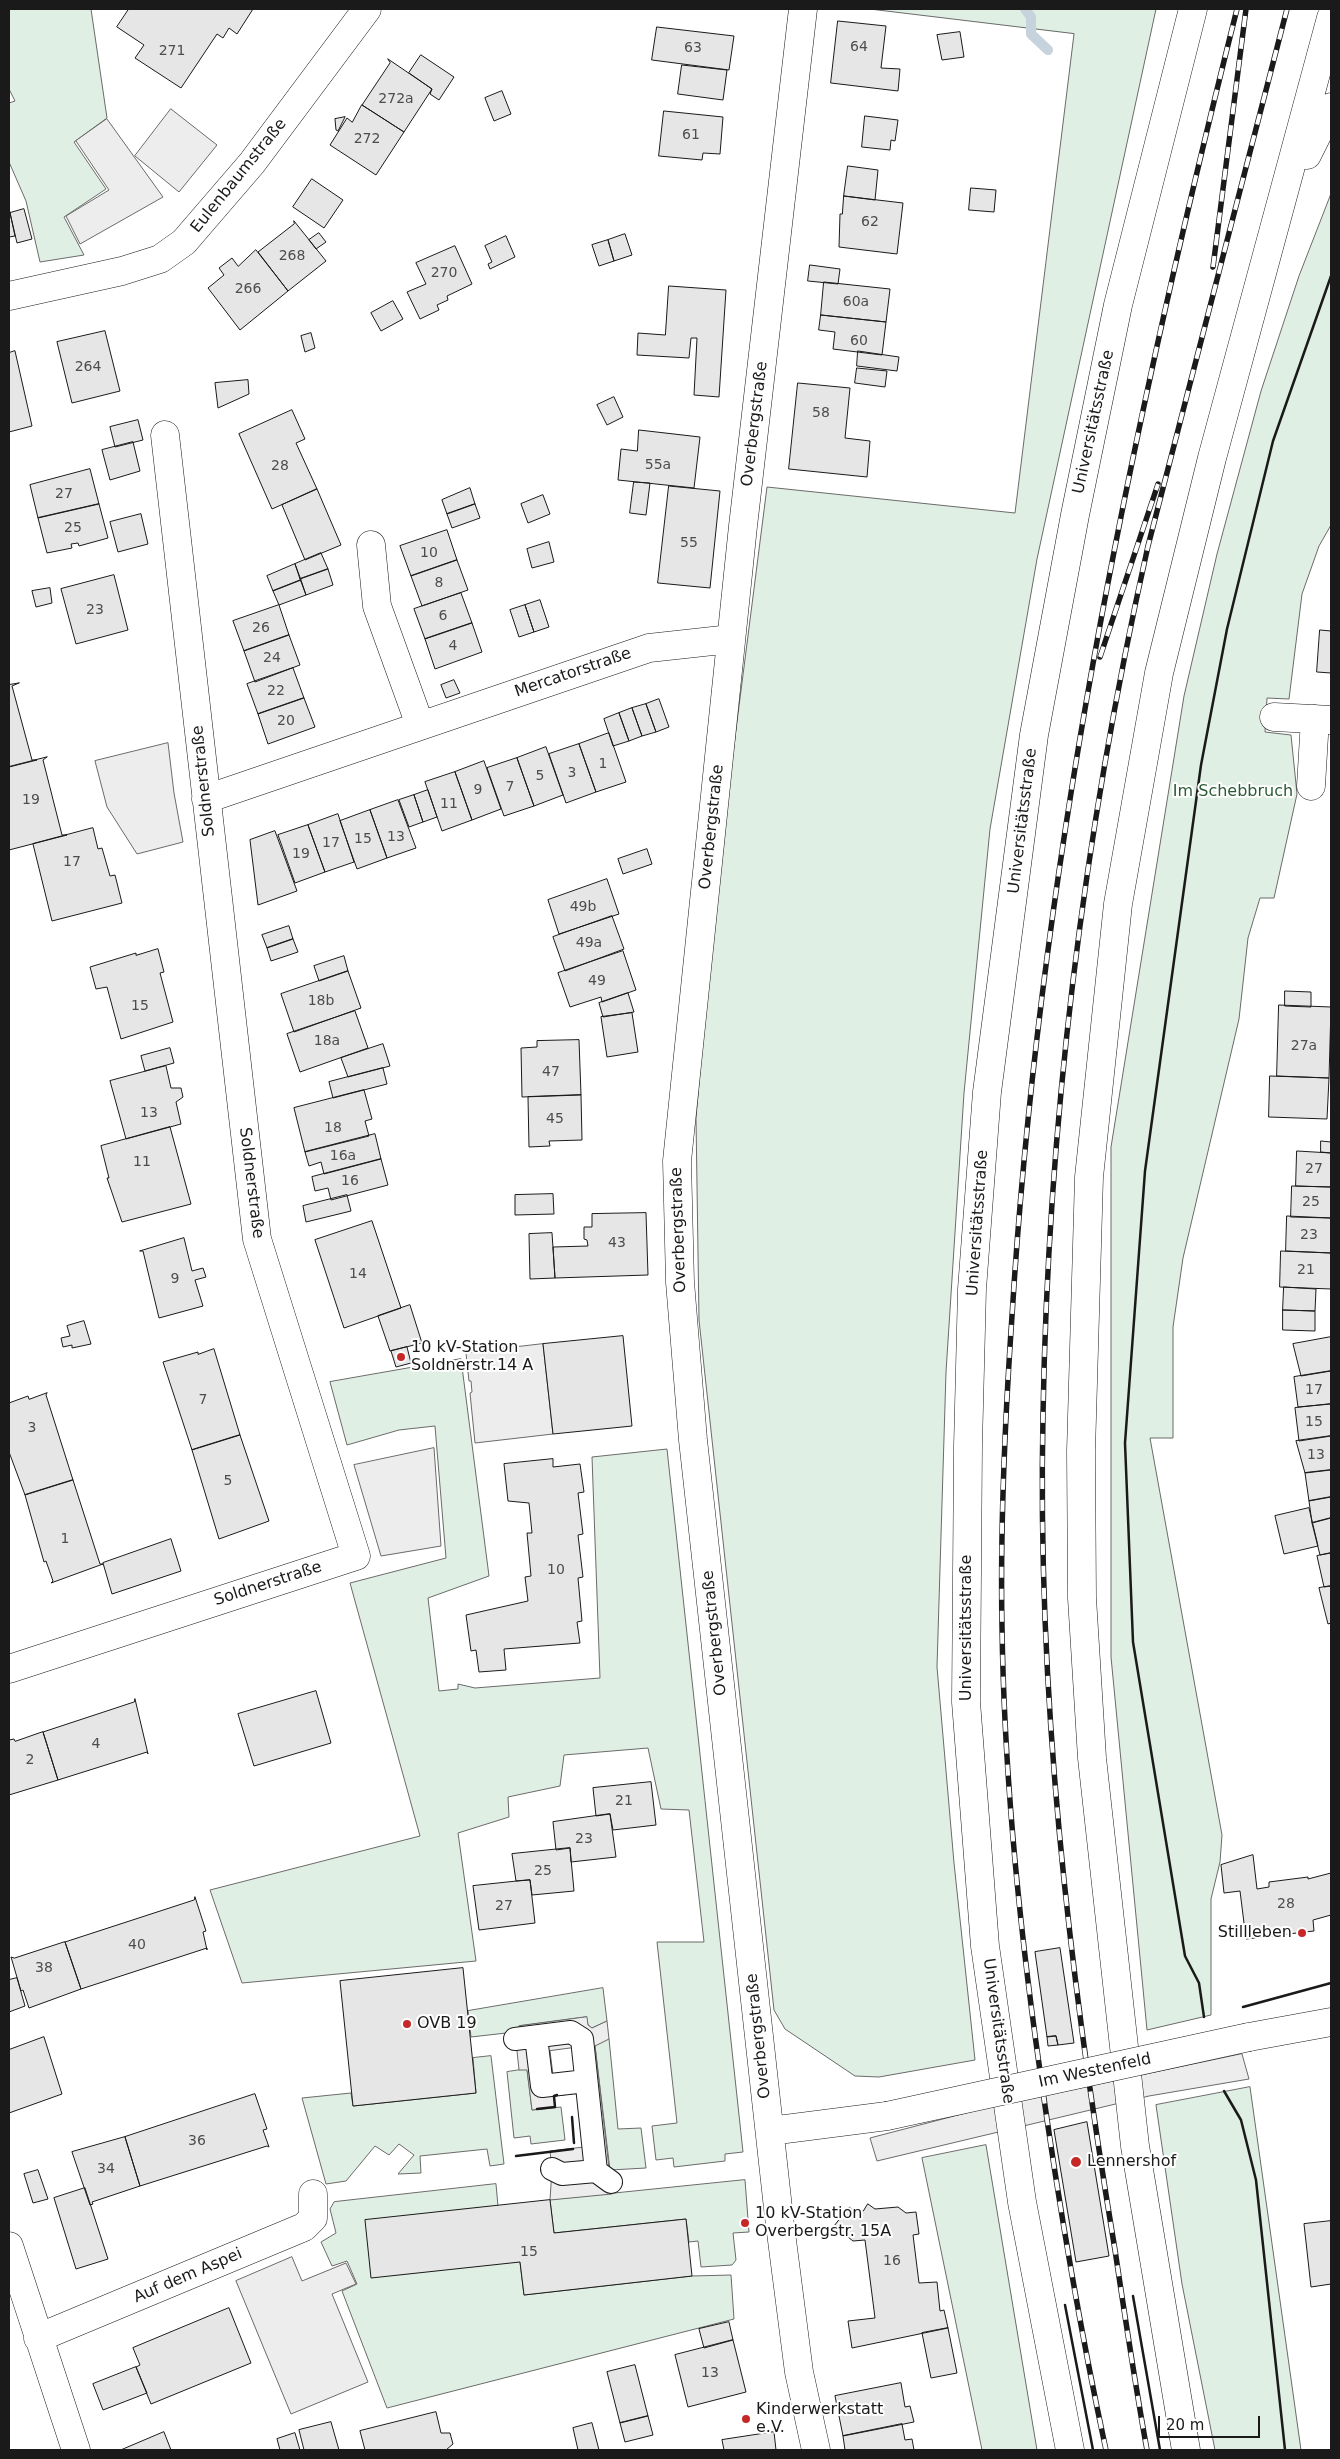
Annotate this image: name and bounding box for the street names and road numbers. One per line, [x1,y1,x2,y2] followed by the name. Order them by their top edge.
[187,115,291,237] street label: Eulenbaumstraße
[1069,348,1119,496] street label: Universitätsstraße
[738,360,772,488] street label: Overbergstraße
[512,644,634,702] street label: Mercatorstraße
[189,724,219,838] street label: Soldnerstraße
[1005,747,1041,895] street label: Universitätsstraße
[696,763,728,891] street label: Overbergstraße
[235,1126,267,1240] street label: Soldnerstraße
[963,1149,993,1297] street label: Universitätsstraße
[667,1167,691,1293] street label: Overbergstraße
[957,1555,977,1701] street label: Universitätsstraße
[212,1558,324,1610] street label: Soldnerstraße
[699,1569,731,1697] street label: Overbergstraße
[978,1957,1018,2105] street label: Universitätsstraße
[743,1972,775,2100] street label: Overbergstraße
[1037,2050,1153,2092] street label: Im Westenfeld
[131,2244,245,2308] street label: Auf dem Aspei

